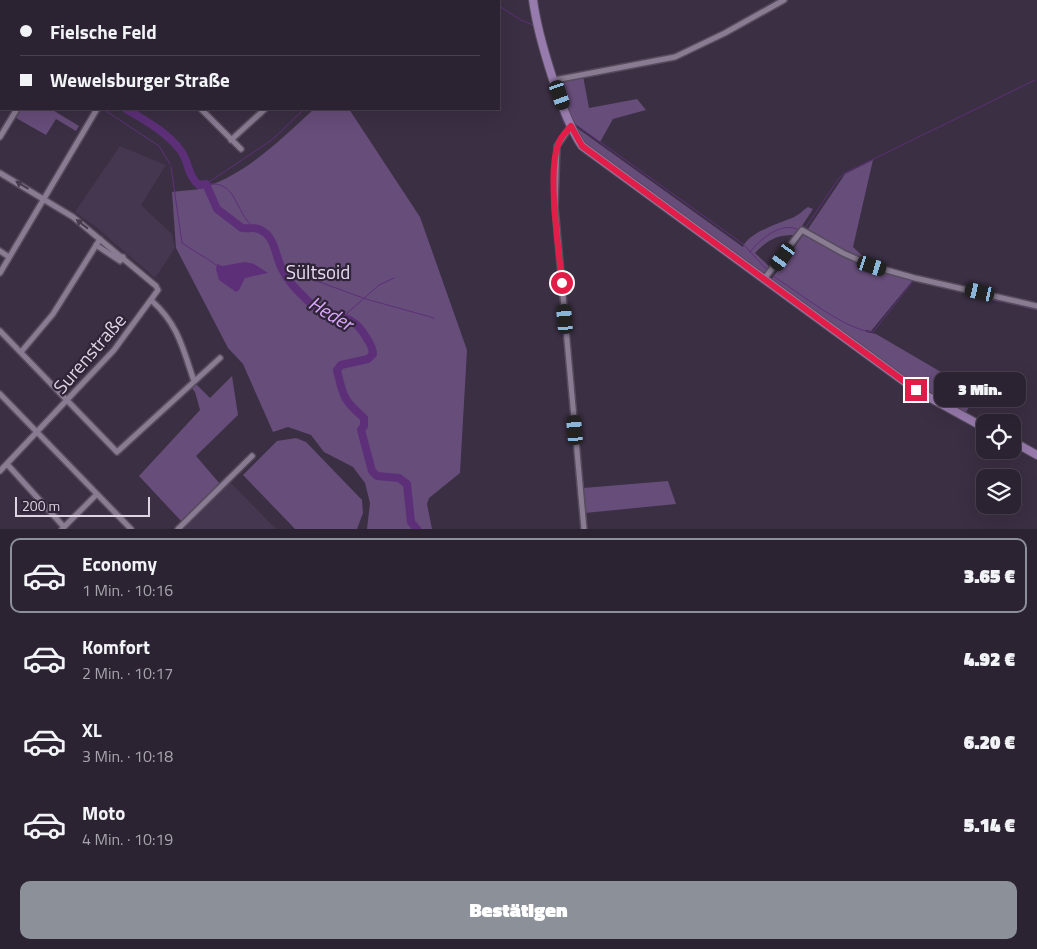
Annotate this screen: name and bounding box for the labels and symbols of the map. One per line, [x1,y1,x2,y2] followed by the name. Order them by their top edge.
[548,78,571,112] car
[15,181,28,190] one-way arrow
[75,219,89,229] one-way arrow
[768,240,797,274] car
[855,254,888,278] car
[286,257,350,286] park label: Sültsoid
[551,272,573,294] route start
[963,281,996,303] car
[303,288,361,340] water label: Heder
[556,303,573,335] car
[46,306,132,400] street label: Surenstraße
[934,372,1026,408] callout: 3 Min.
[905,379,927,401] route end
[566,414,583,446] car
[15,494,150,517] scale bar

